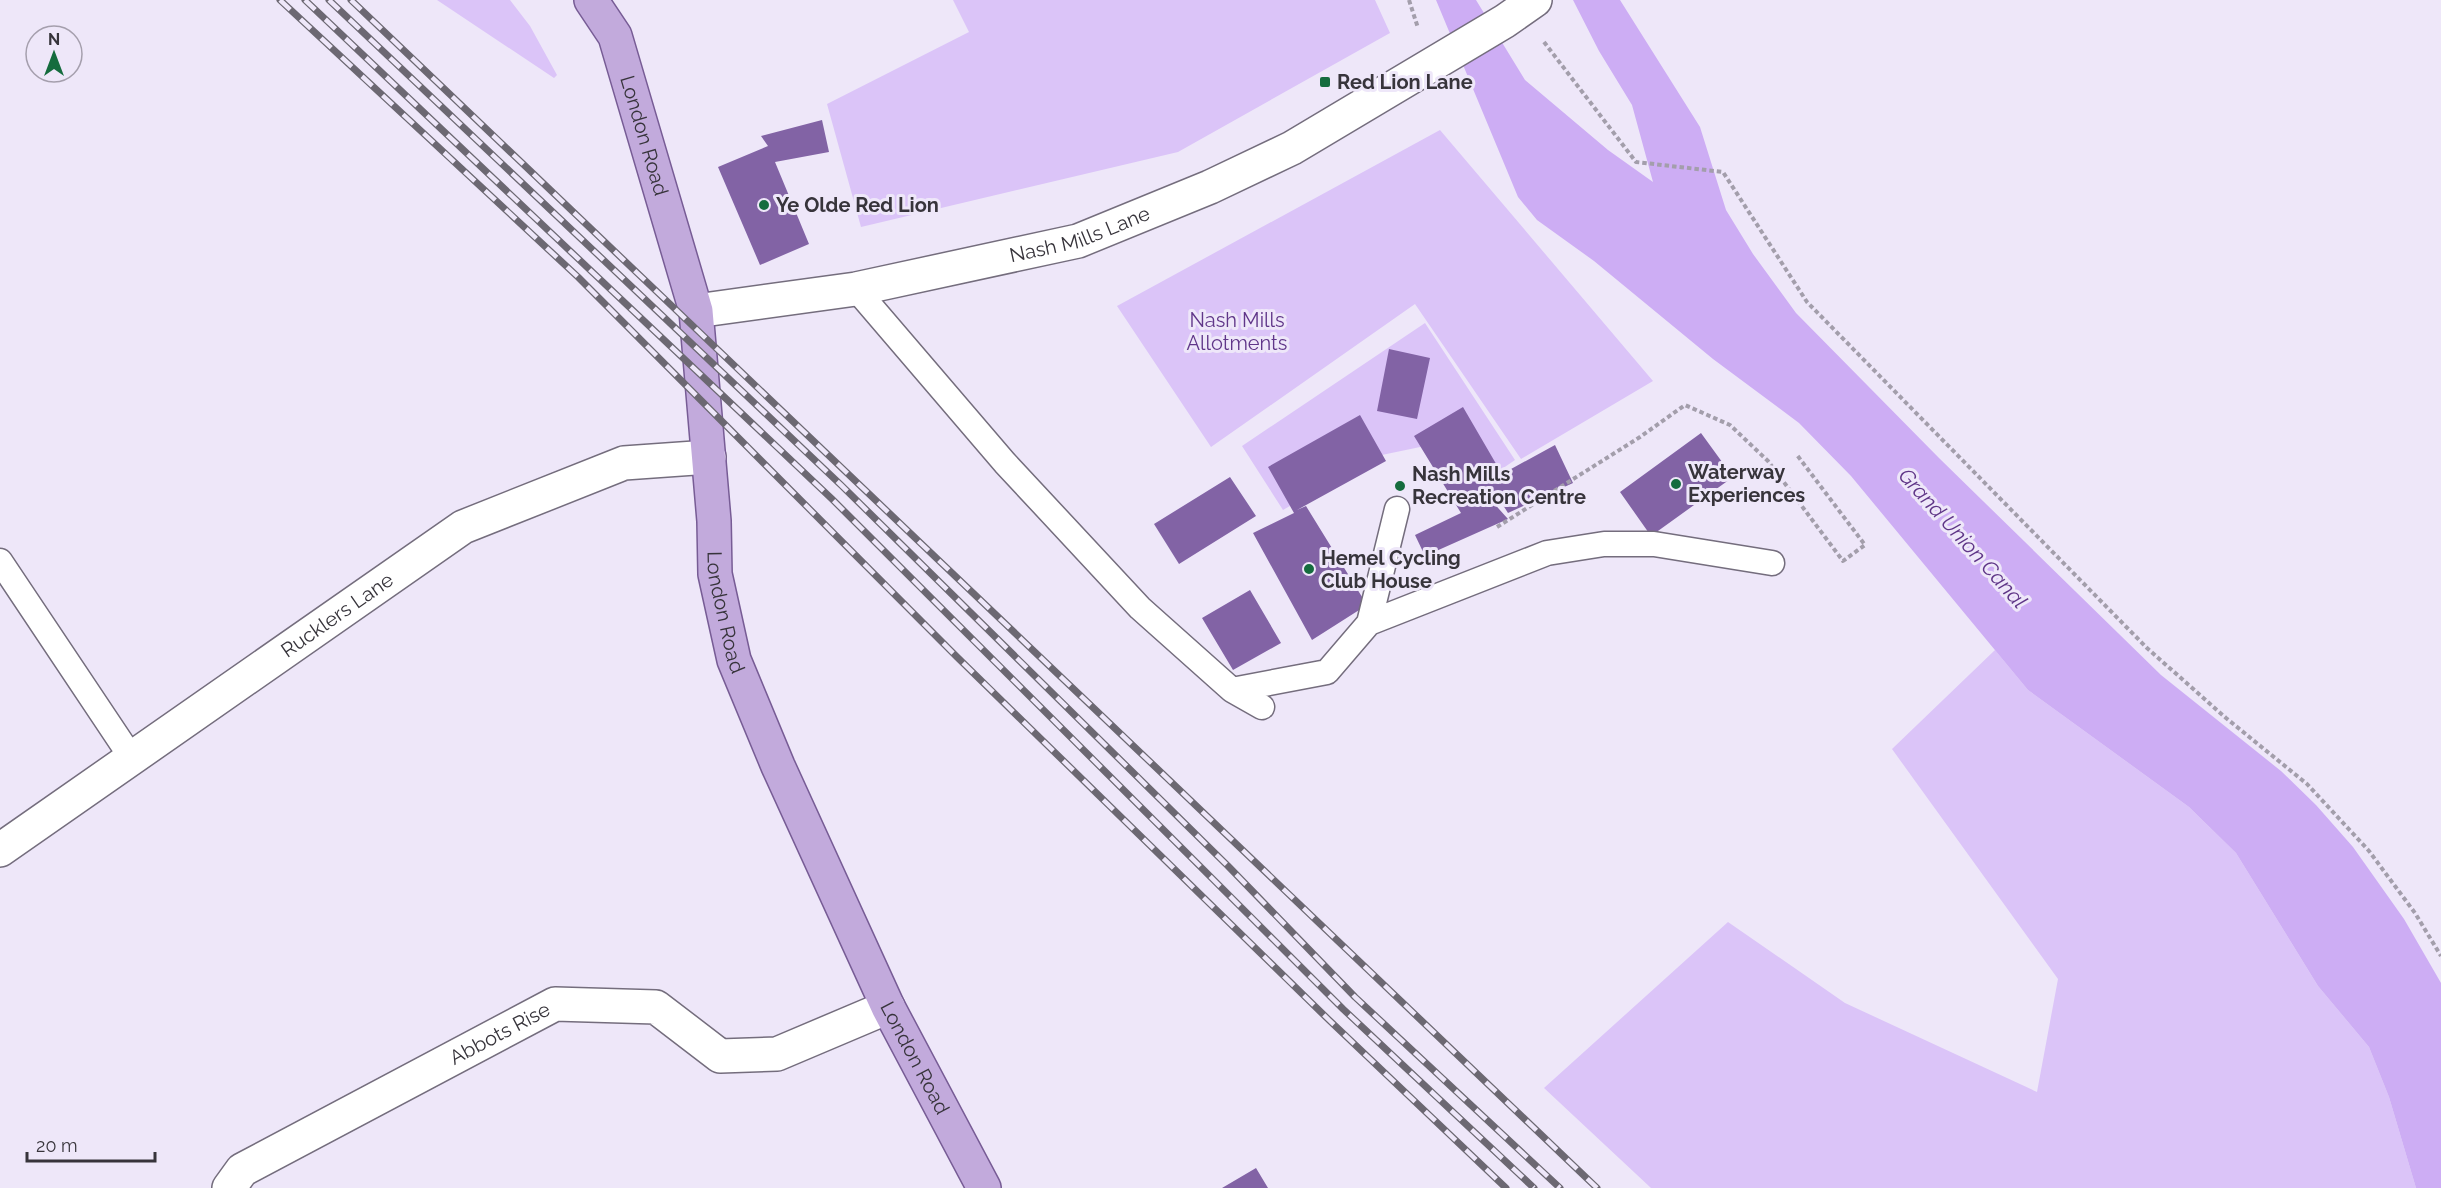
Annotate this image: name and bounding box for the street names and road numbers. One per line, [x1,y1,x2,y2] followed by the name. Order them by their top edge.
[615,73,673,198] street label: London Road
[1007,201,1154,267] street label: Nash Mills Lane
[703,551,750,677] street label: London Road
[276,567,398,662] street label: Rucklers Lane
[445,997,554,1070] street label: Abbots Rise
[875,997,955,1118] street label: London Road

